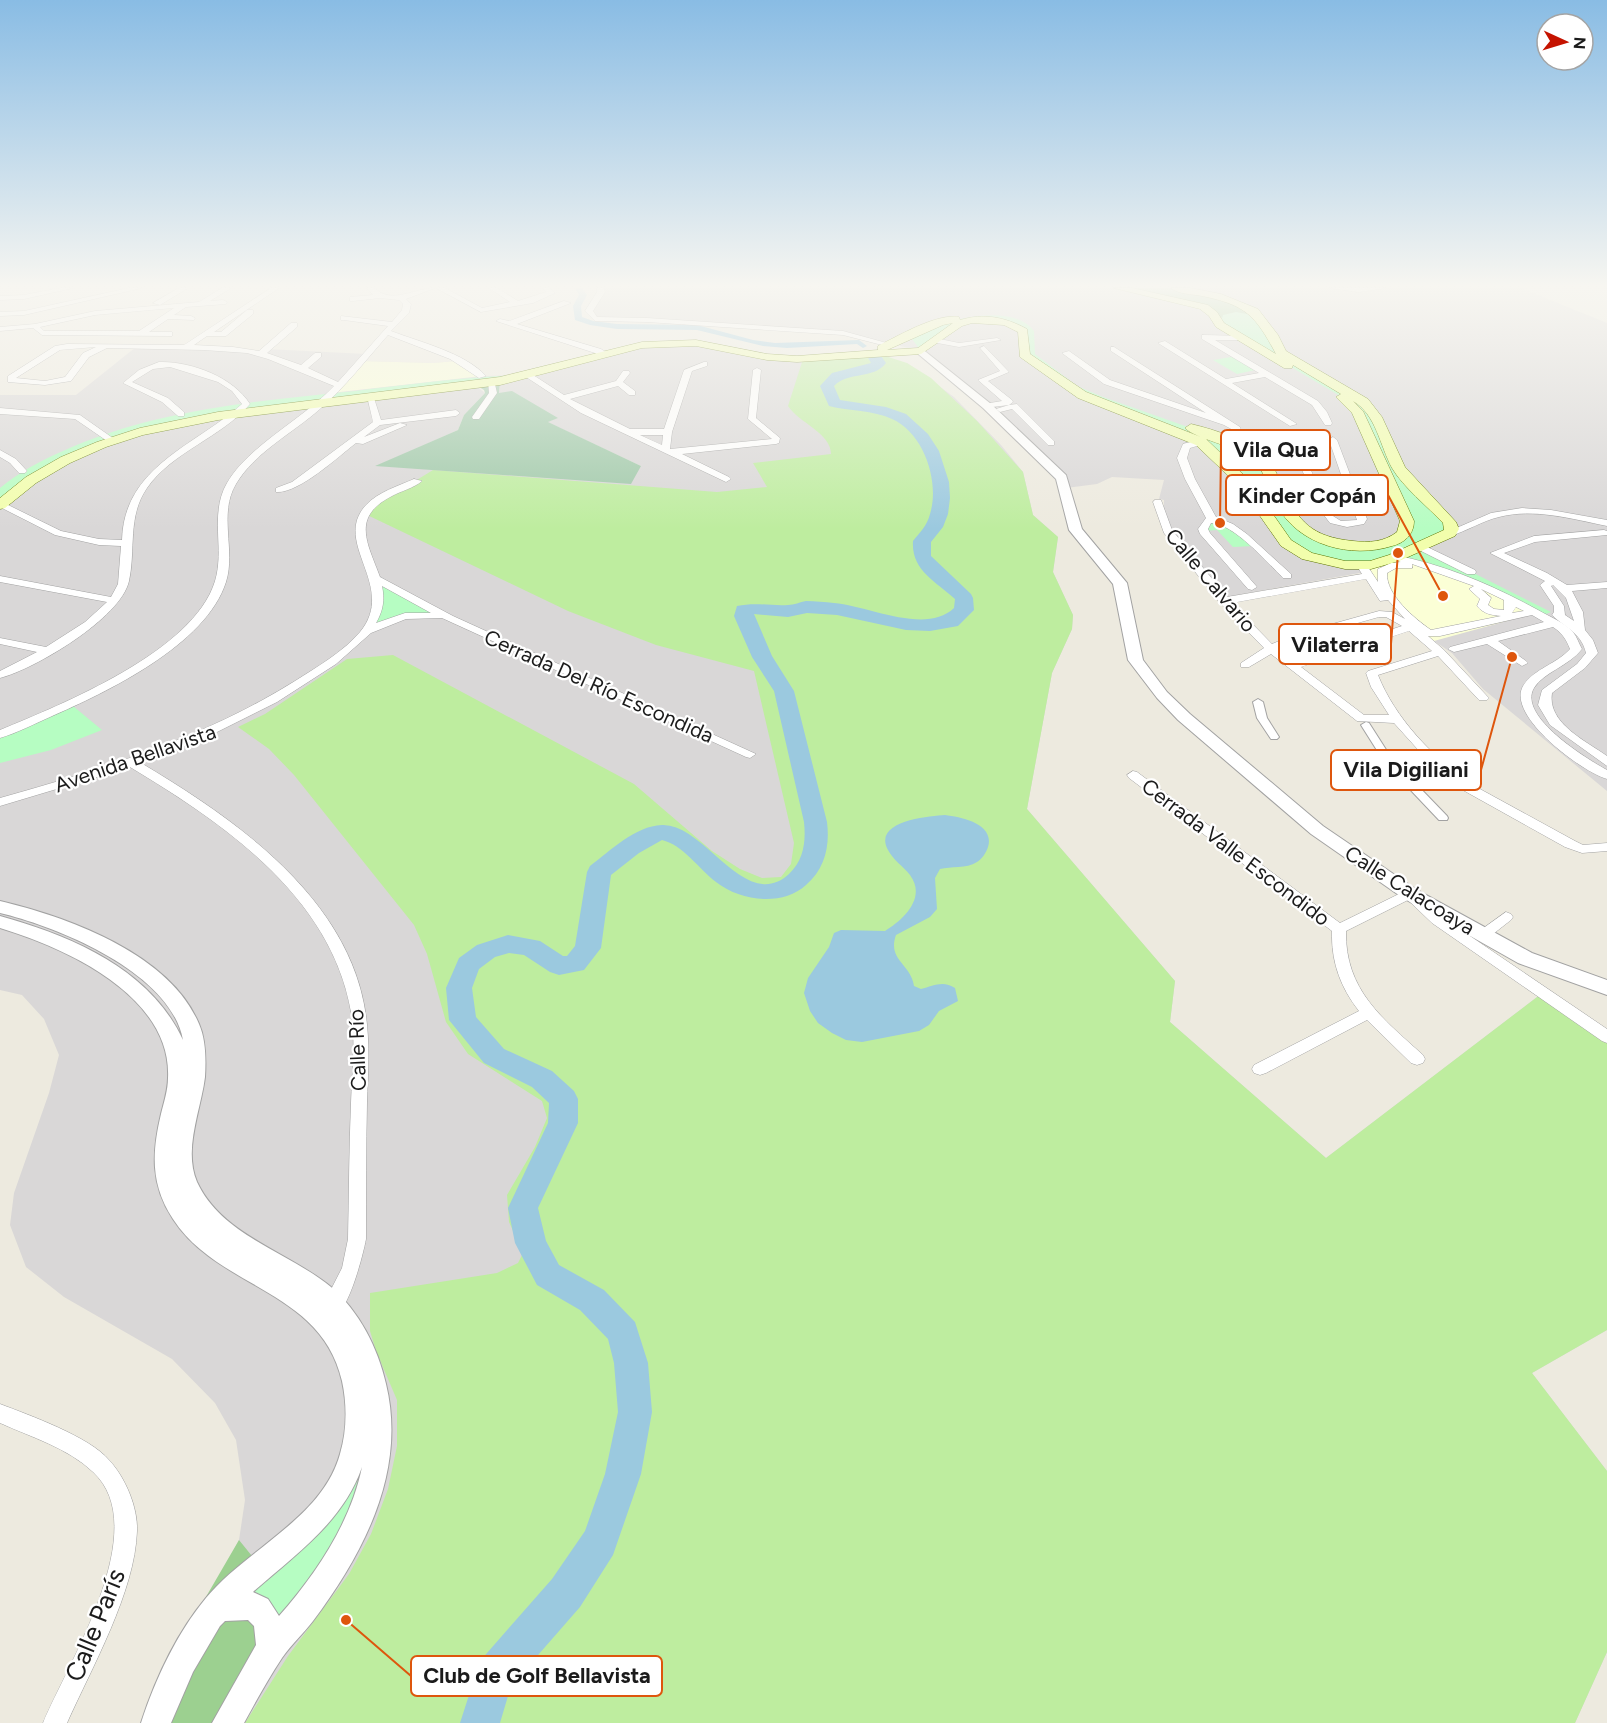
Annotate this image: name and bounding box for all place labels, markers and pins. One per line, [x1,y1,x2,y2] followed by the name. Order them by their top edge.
[1221,430,1330,470] callout: Vila Qua
[1226,475,1388,515] callout: Kinder Copán
[1279,624,1391,664] callout: Vilaterra
[1331,750,1481,790] callout: Vila Digiliani
[411,1656,662,1696] callout: Club de Golf Bellavista

